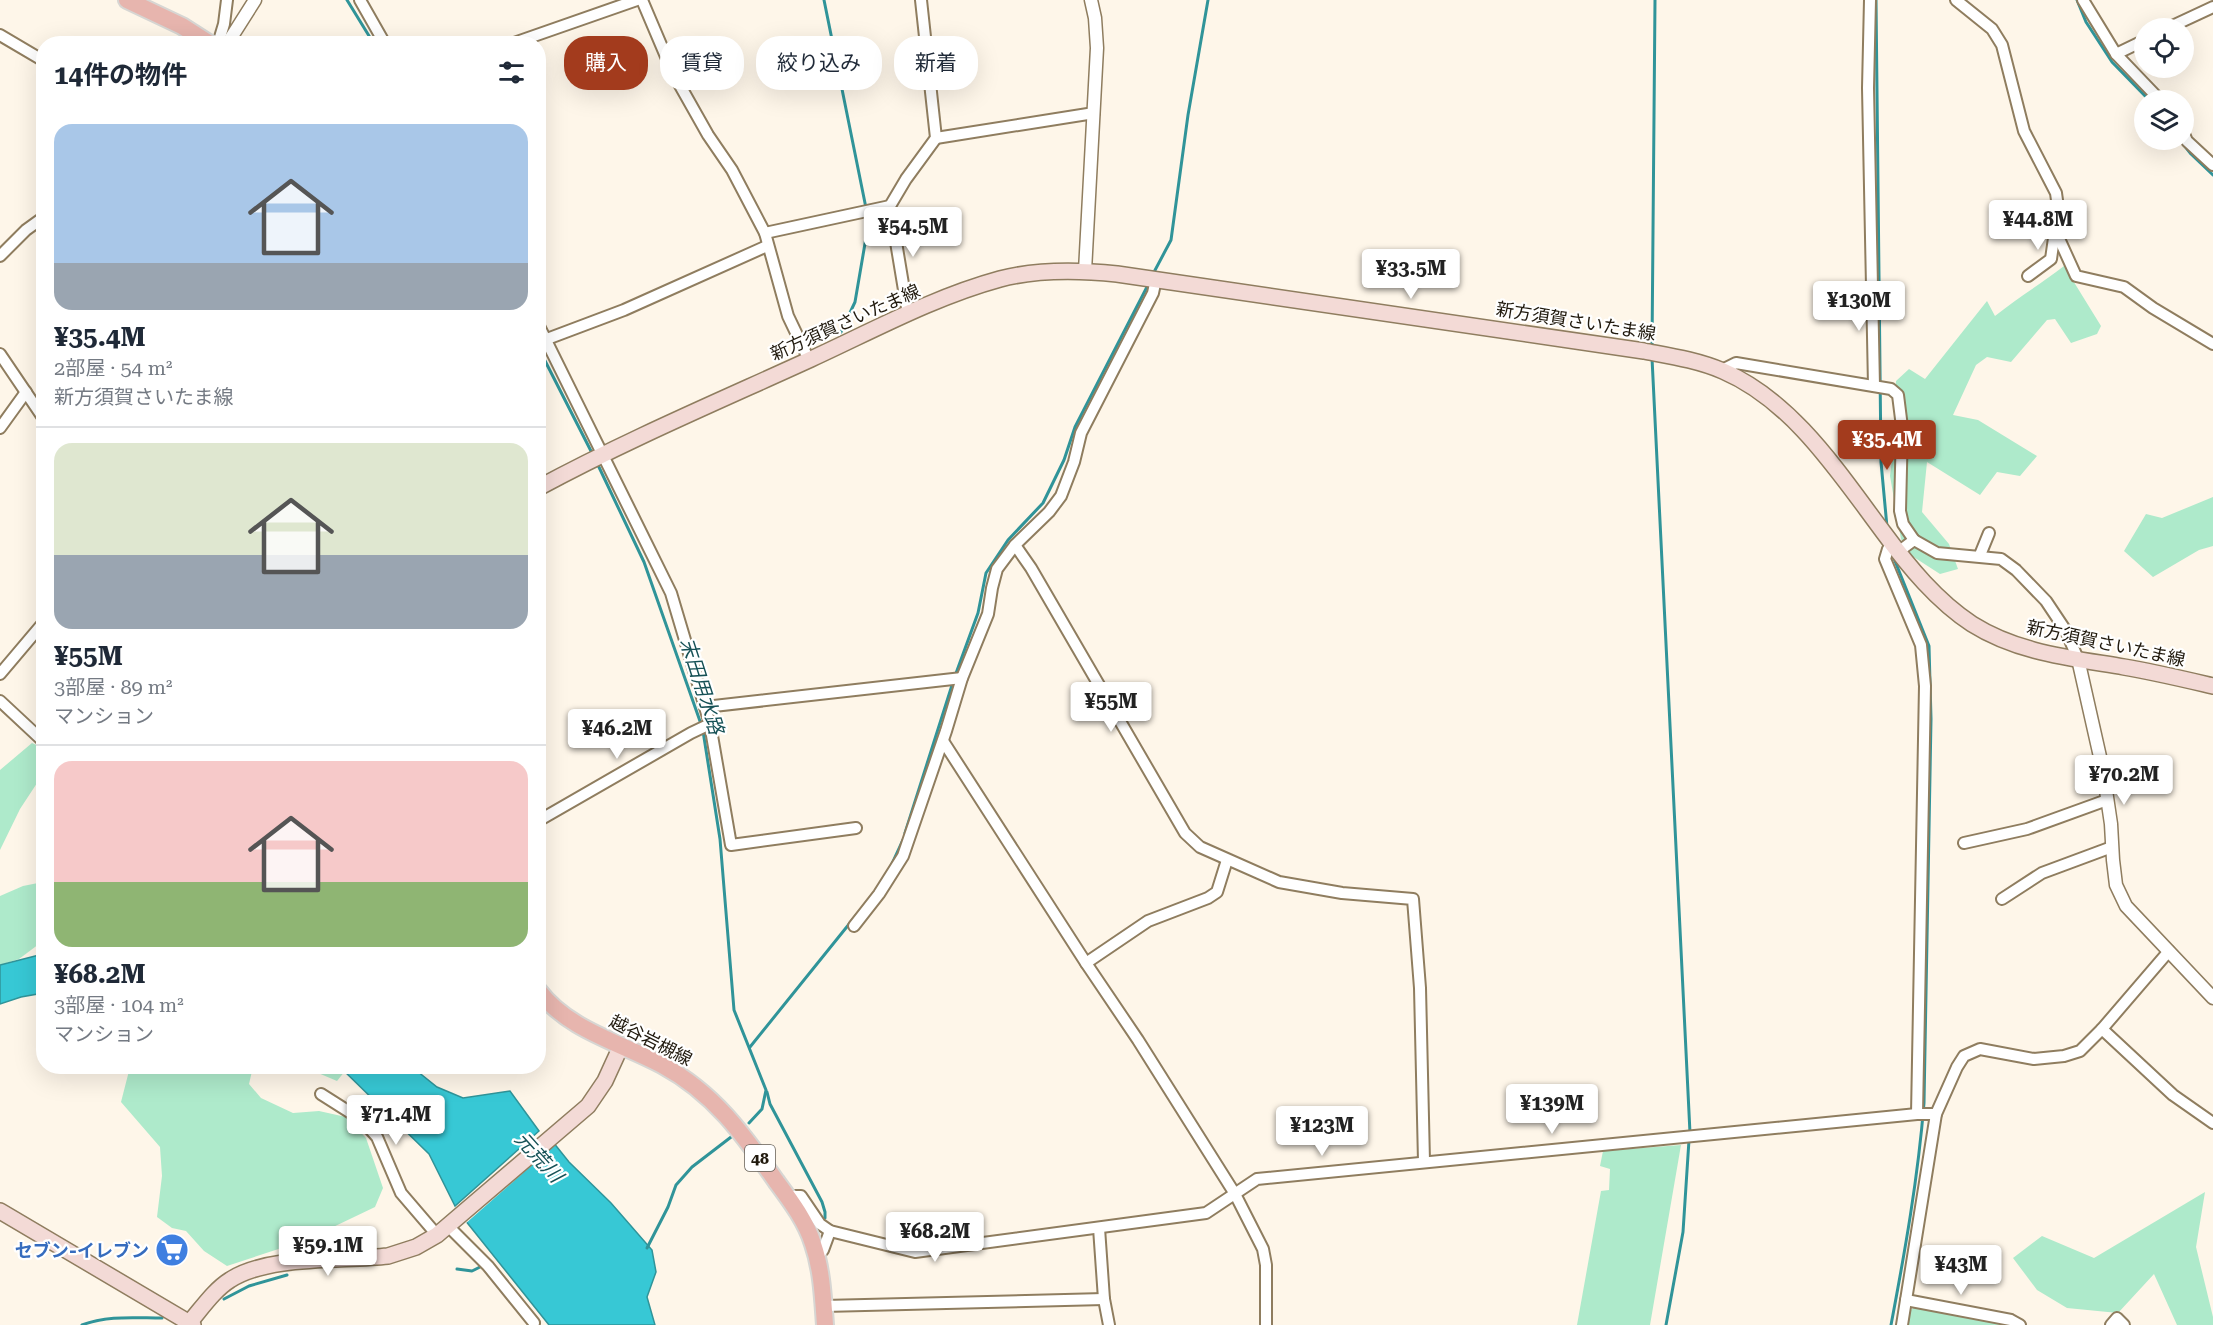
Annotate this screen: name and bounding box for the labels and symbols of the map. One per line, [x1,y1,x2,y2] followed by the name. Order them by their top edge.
[1989,200,2087,251] pin: ¥44.8M
[864,207,962,258] pin: ¥54.5M
[1362,249,1460,300] pin: ¥33.5M
[767,280,923,364] street label: 新方須賀さいたま線
[1817,281,1901,332] pin: ¥130M
[1495,298,1657,344] street label: 新方須賀さいたま線
[1838,420,1936,471] pin: ¥35.4M
[2025,616,2187,670] street label: 新方須賀さいたま線
[675,635,729,739] water label: 末田用水路
[1075,682,1147,733] pin: ¥55M
[568,709,666,760] pin: ¥46.2M
[2075,755,2173,806] pin: ¥70.2M
[606,1010,696,1070] street label: 越谷岩槻線
[1510,1084,1594,1135] pin: ¥139M
[347,1095,445,1146] pin: ¥71.4M
[1280,1106,1364,1157] pin: ¥123M
[510,1127,569,1189] water label: 元荒川
[745,1145,775,1171] road number: 48
[886,1212,984,1263] pin: ¥68.2M
[279,1226,377,1277] pin: ¥59.1M
[154,1232,190,1268] supermarket icon: セブン-イレブン
[15,1240,149,1261] place label: セブン-イレブン
[1925,1245,1997,1296] pin: ¥43M

